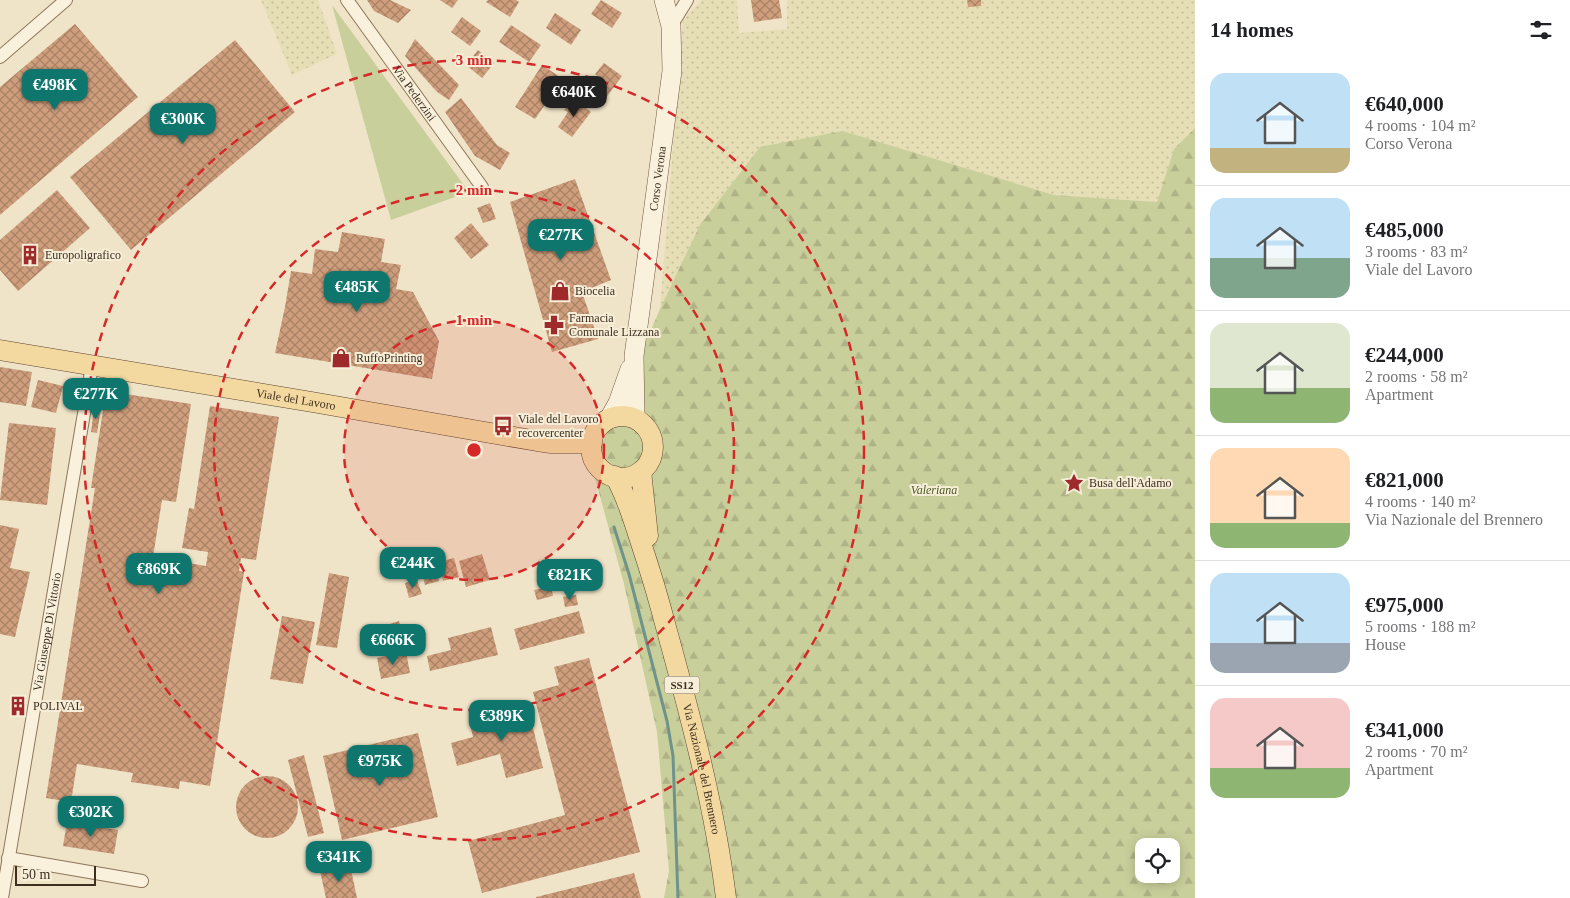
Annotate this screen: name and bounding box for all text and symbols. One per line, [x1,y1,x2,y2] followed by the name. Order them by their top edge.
[1527,16,1555,44] icon: filters
[1210,18,1293,42] text: 14 homes
[456,52,493,68] text: 3 min
[390,63,439,124] street label: Via Pederzini
[20,68,90,111] pin: €498K
[33,76,77,93] text: €498K
[539,76,609,118] pin: €640K
[552,83,596,100] text: €640K
[1365,92,1444,116] text: €640,000
[1250,93,1310,153] icon: home
[148,102,218,145] pin: €300K
[161,110,205,127] text: €300K
[1365,117,1476,134] text: 4 rooms · 104 m²
[1365,135,1452,152] text: Corso Verona
[646,145,669,212] street label: Corso Verona
[456,182,493,198] text: 2 min
[526,218,596,261] pin: €277K
[1250,218,1310,278] icon: home
[1365,218,1444,242] text: €485,000
[539,226,583,243] text: €277K
[1365,243,1468,260] text: 3 rooms · 83 m²
[19,244,41,266] building icon: Europoligrafico
[45,248,121,262] place label: Europoligrafico
[1365,261,1472,278] text: Viale del Lavoro
[322,270,392,313] pin: €485K
[335,278,379,295] text: €485K
[549,280,571,302] shop icon: Biocelia
[575,284,616,298] place label: Biocelia
[569,311,660,339] place label: Farmacia Comunale Lizzana
[456,312,493,328] text: 1 min
[543,314,565,336] pharmacy icon: Farmacia Comunale Lizzana
[1250,343,1310,403] icon: home
[1365,343,1444,367] text: €244,000
[330,347,352,369] shop icon: RuffoPrinting
[356,351,422,365] place label: RuffoPrinting
[1365,368,1468,385] text: 2 rooms · 58 m²
[61,378,131,420] pin: €277K
[74,385,118,402] text: €277K
[255,386,337,413] street label: Viale del Lavoro
[1365,386,1433,403] text: Apartment
[518,412,599,440] place label: Viale del Lavoro recovercenter
[492,415,514,437] bus stop icon: Viale del Lavoro recovercenter
[465,441,483,459] centre of rings
[1250,468,1310,528] icon: home
[1365,468,1444,492] text: €821,000
[1063,472,1085,494] place icon: Busa dell'Adamo
[1089,476,1171,490] place label: Busa dell'Adamo
[911,483,957,497] park label: Valeriana
[1365,493,1476,510] text: 4 rooms · 140 m²
[1365,511,1543,528] text: Via Nazionale del Brennero
[378,546,448,589] pin: €244K
[124,552,194,595] pin: €869K
[391,554,435,571] text: €244K
[535,558,605,601] pin: €821K
[137,560,181,577] text: €869K
[548,566,592,583] text: €821K
[30,571,64,692] street label: Via Giuseppe Di Vittorio
[1250,593,1310,653] icon: home
[1365,593,1444,617] text: €975,000
[1365,618,1476,635] text: 5 rooms · 188 m²
[358,624,428,666] pin: €666K
[371,631,415,648] text: €666K
[1365,636,1406,653] text: House
[664,676,700,694] road number: SS12
[7,695,29,717] building icon: POLIVAL
[33,699,83,713] place label: POLIVAL
[467,700,537,742] pin: €389K
[680,702,723,835] street label: Via Nazionale del Brennero
[480,707,524,724] text: €389K
[1250,718,1310,778] icon: home
[1365,718,1444,742] text: €341,000
[1365,743,1468,760] text: 2 rooms · 70 m²
[345,744,415,787] pin: €975K
[358,752,402,769] text: €975K
[1365,761,1433,778] text: Apartment
[56,796,126,838] pin: €302K
[69,803,113,820] text: €302K
[1135,838,1180,883] map controls
[1135,838,1180,883] button: locate
[304,840,374,883] pin: €341K
[317,848,361,865] text: €341K
[15,863,96,886] scale bar
[22,867,50,882] text: 50 m

